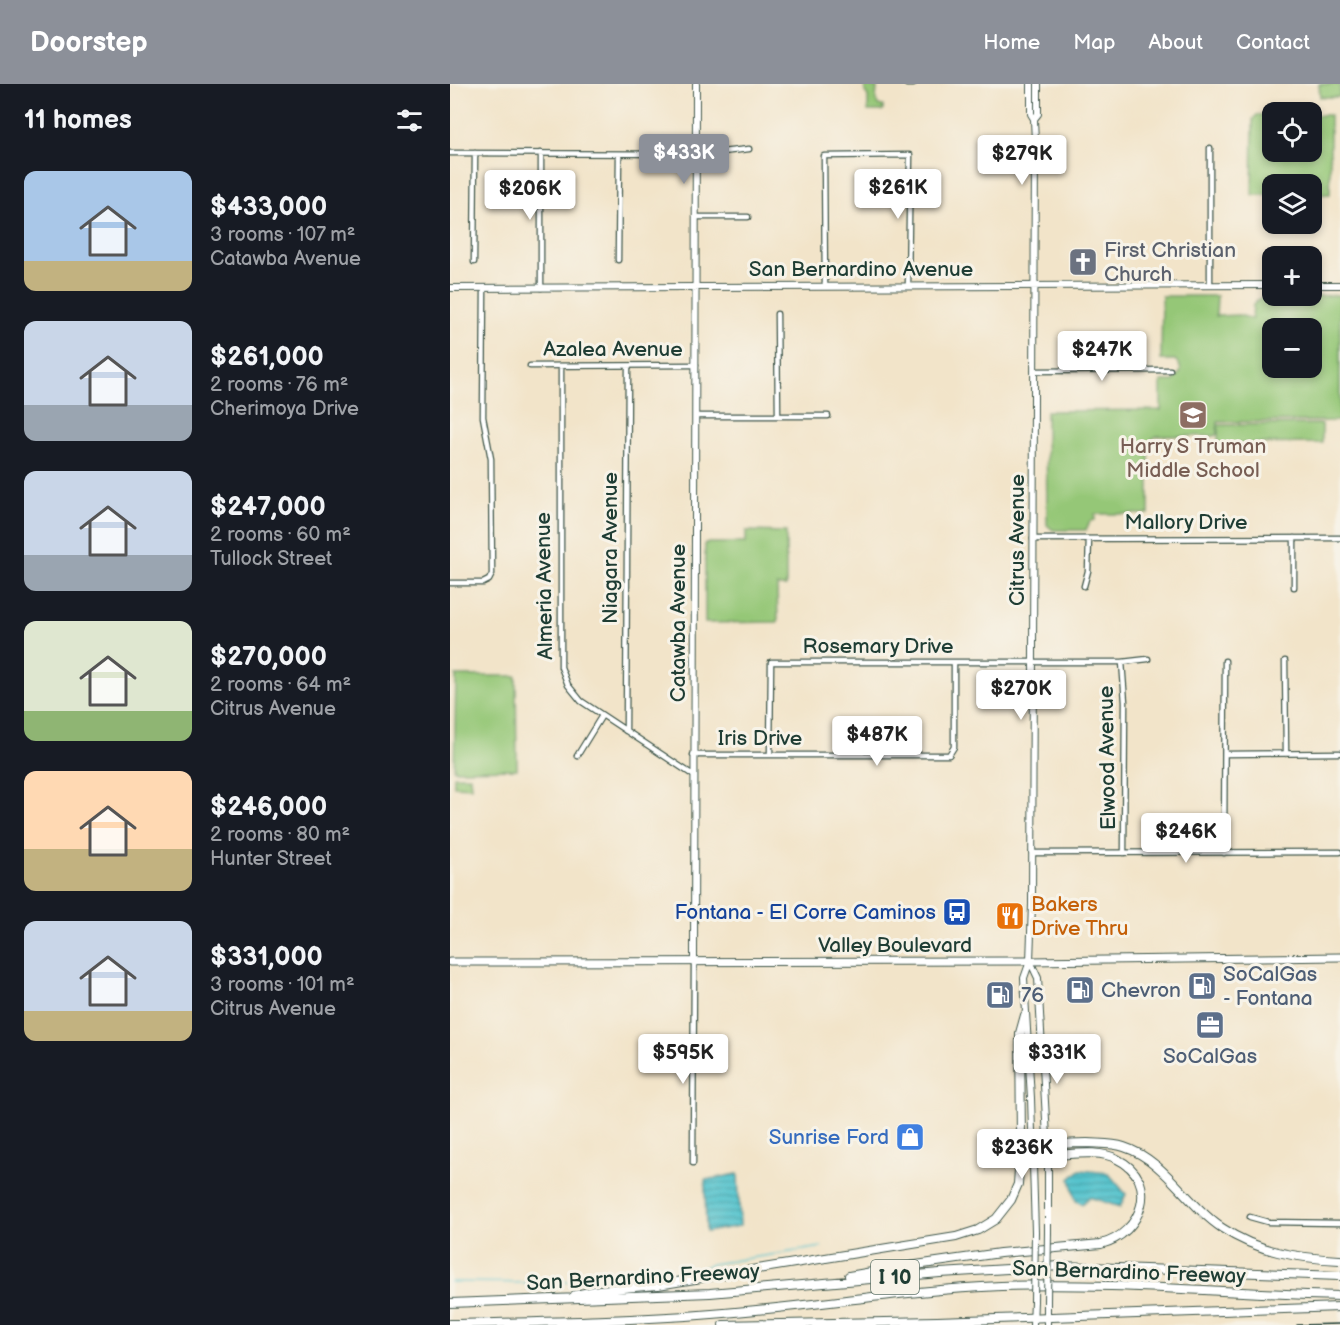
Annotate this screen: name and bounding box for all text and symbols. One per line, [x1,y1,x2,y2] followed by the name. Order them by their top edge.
[30,26,147,59] text: Doorstep
[983,30,1040,55] text: Home
[1073,30,1115,55] text: Map
[1148,30,1203,55] text: About
[1236,30,1310,55] text: Contact
[1262,102,1322,378] map controls
[1262,102,1322,162] button: locate
[393,104,426,137] icon: filters
[24,105,132,136] text: 11 homes
[642,134,726,185] pin: $433K
[980,135,1064,186] pin: $279K
[653,141,715,165] text: $433K
[992,142,1053,166] text: $279K
[856,169,940,220] pin: $261K
[488,170,572,221] pin: $206K
[1262,174,1322,234] button: layers
[868,176,928,200] text: $261K
[499,177,561,201] text: $206K
[210,192,327,223] text: $433,000
[72,195,144,267] icon: home
[210,223,355,247] text: 3 rooms · 107 m²
[1104,238,1236,287] place label: First Christian Church
[1067,246,1099,278] church icon: First Christian Church
[1262,246,1322,306] button: +
[210,247,361,271] text: Catawba Avenue
[749,257,973,282] street label: San Bernardino Avenue
[1262,318,1322,378] button: −
[1060,331,1144,382] pin: $247K
[543,337,683,362] street label: Azalea Avenue
[1072,338,1132,362] text: $247K
[210,342,324,373] text: $261,000
[72,345,144,417] icon: home
[210,373,348,397] text: 2 rooms · 76 m²
[210,397,359,421] text: Cherimoya Drive
[1177,399,1209,431] school or university icon: Harry S Truman Middle School
[1120,434,1266,483] place label: Harry S Truman Middle School
[598,472,623,624] street label: Niagara Avenue
[1005,474,1030,606] street label: Citrus Avenue
[210,492,326,523] text: $247,000
[72,495,144,567] icon: home
[1125,510,1247,535] street label: Mallory Drive
[531,512,558,660] street label: Almeria Avenue
[210,523,351,547] text: 2 rooms · 60 m²
[666,544,691,702] street label: Catawba Avenue
[210,547,332,571] text: Tullock Street
[803,634,953,659] street label: Rosemary Drive
[210,642,327,673] text: $270,000
[72,645,144,717] icon: home
[979,670,1063,721] pin: $270K
[210,673,351,697] text: 2 rooms · 64 m²
[990,677,1052,701] text: $270K
[1094,686,1121,830] street label: Elwood Avenue
[210,697,336,721] text: Citrus Avenue
[835,716,919,767] pin: $487K
[846,723,908,747] text: $487K
[718,726,802,751] street label: Iris Drive
[210,792,327,823] text: $246,000
[72,795,144,867] icon: home
[1144,813,1228,864] pin: $246K
[1155,820,1217,844] text: $246K
[210,823,350,847] text: 2 rooms · 80 m²
[210,847,332,871] text: Hunter Street
[1031,892,1128,941] place label: Bakers Drive Thru
[941,896,973,928] bus stop icon: Fontana - El Corre Caminos
[674,900,936,925] place label: Fontana - El Corre Caminos
[994,900,1026,932] restaurant icon: Bakers Drive Thru
[818,933,972,958] street label: Valley Boulevard
[210,942,323,973] text: $331,000
[72,945,144,1017] icon: home
[1223,962,1317,1011] place label: SoCalGas - Fontana
[1186,970,1218,1002] fuel station icon: SoCalGas - Fontana
[210,973,355,997] text: 3 rooms · 101 m²
[1064,974,1096,1006] fuel station icon: Chevron
[1101,978,1181,1003] place label: Chevron
[984,979,1016,1011] fuel station icon: 76
[1021,983,1044,1008] place label: 76
[210,997,336,1021] text: Citrus Avenue
[1194,1009,1226,1041] office icon: SoCalGas
[641,1034,725,1085] pin: $595K
[1015,1034,1099,1085] pin: $331K
[652,1041,714,1065] text: $595K
[1028,1041,1086,1065] text: $331K
[1163,1044,1257,1069] place label: SoCalGas
[894,1121,926,1153] shop icon: Sunrise Ford
[769,1125,889,1150] place label: Sunrise Ford
[980,1129,1064,1180] pin: $236K
[991,1136,1053,1160] text: $236K
[1012,1256,1247,1289] street label: San Bernardino Freeway
[526,1259,761,1296] street label: San Bernardino Freeway
[871,1260,919,1294] road number: I 10

